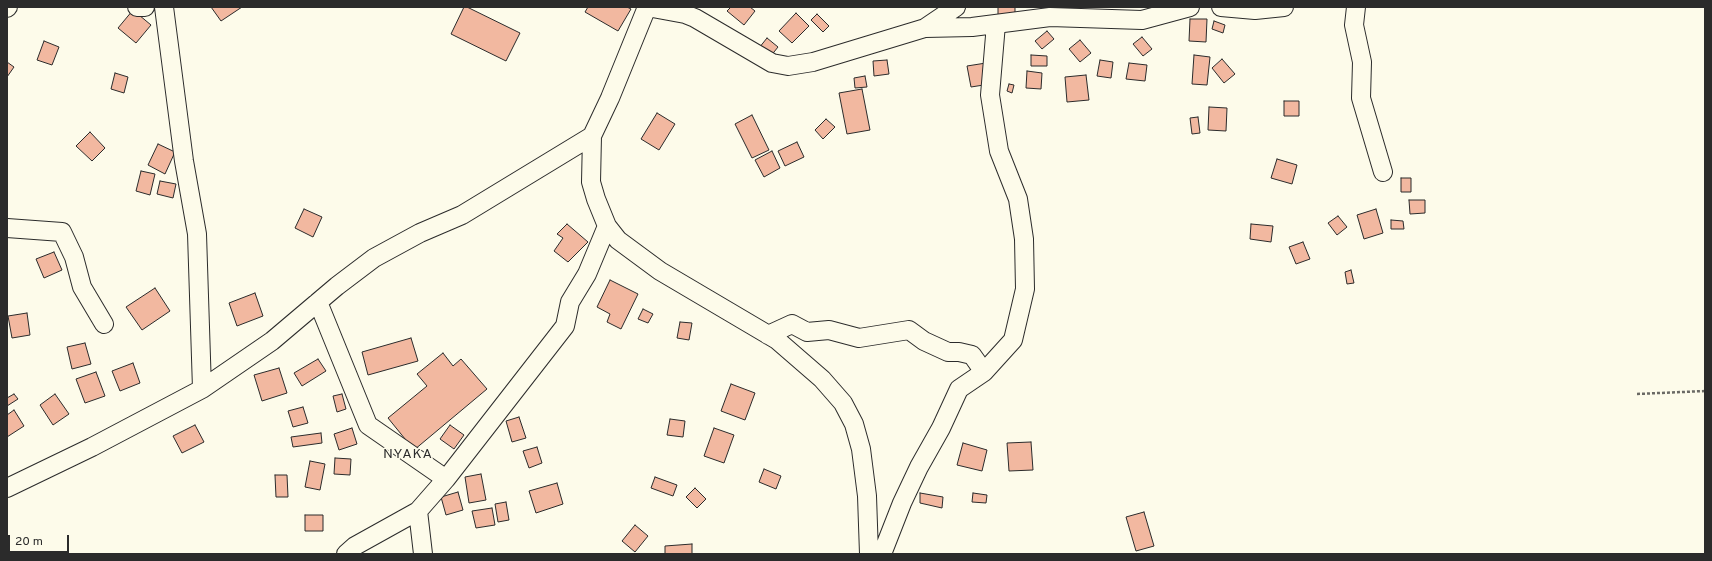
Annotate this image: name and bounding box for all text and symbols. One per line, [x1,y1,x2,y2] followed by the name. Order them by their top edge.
[383,447,433,463] district label: NYAKA
[10,527,71,553] scale bar
[15,534,43,550] text: 20 m

